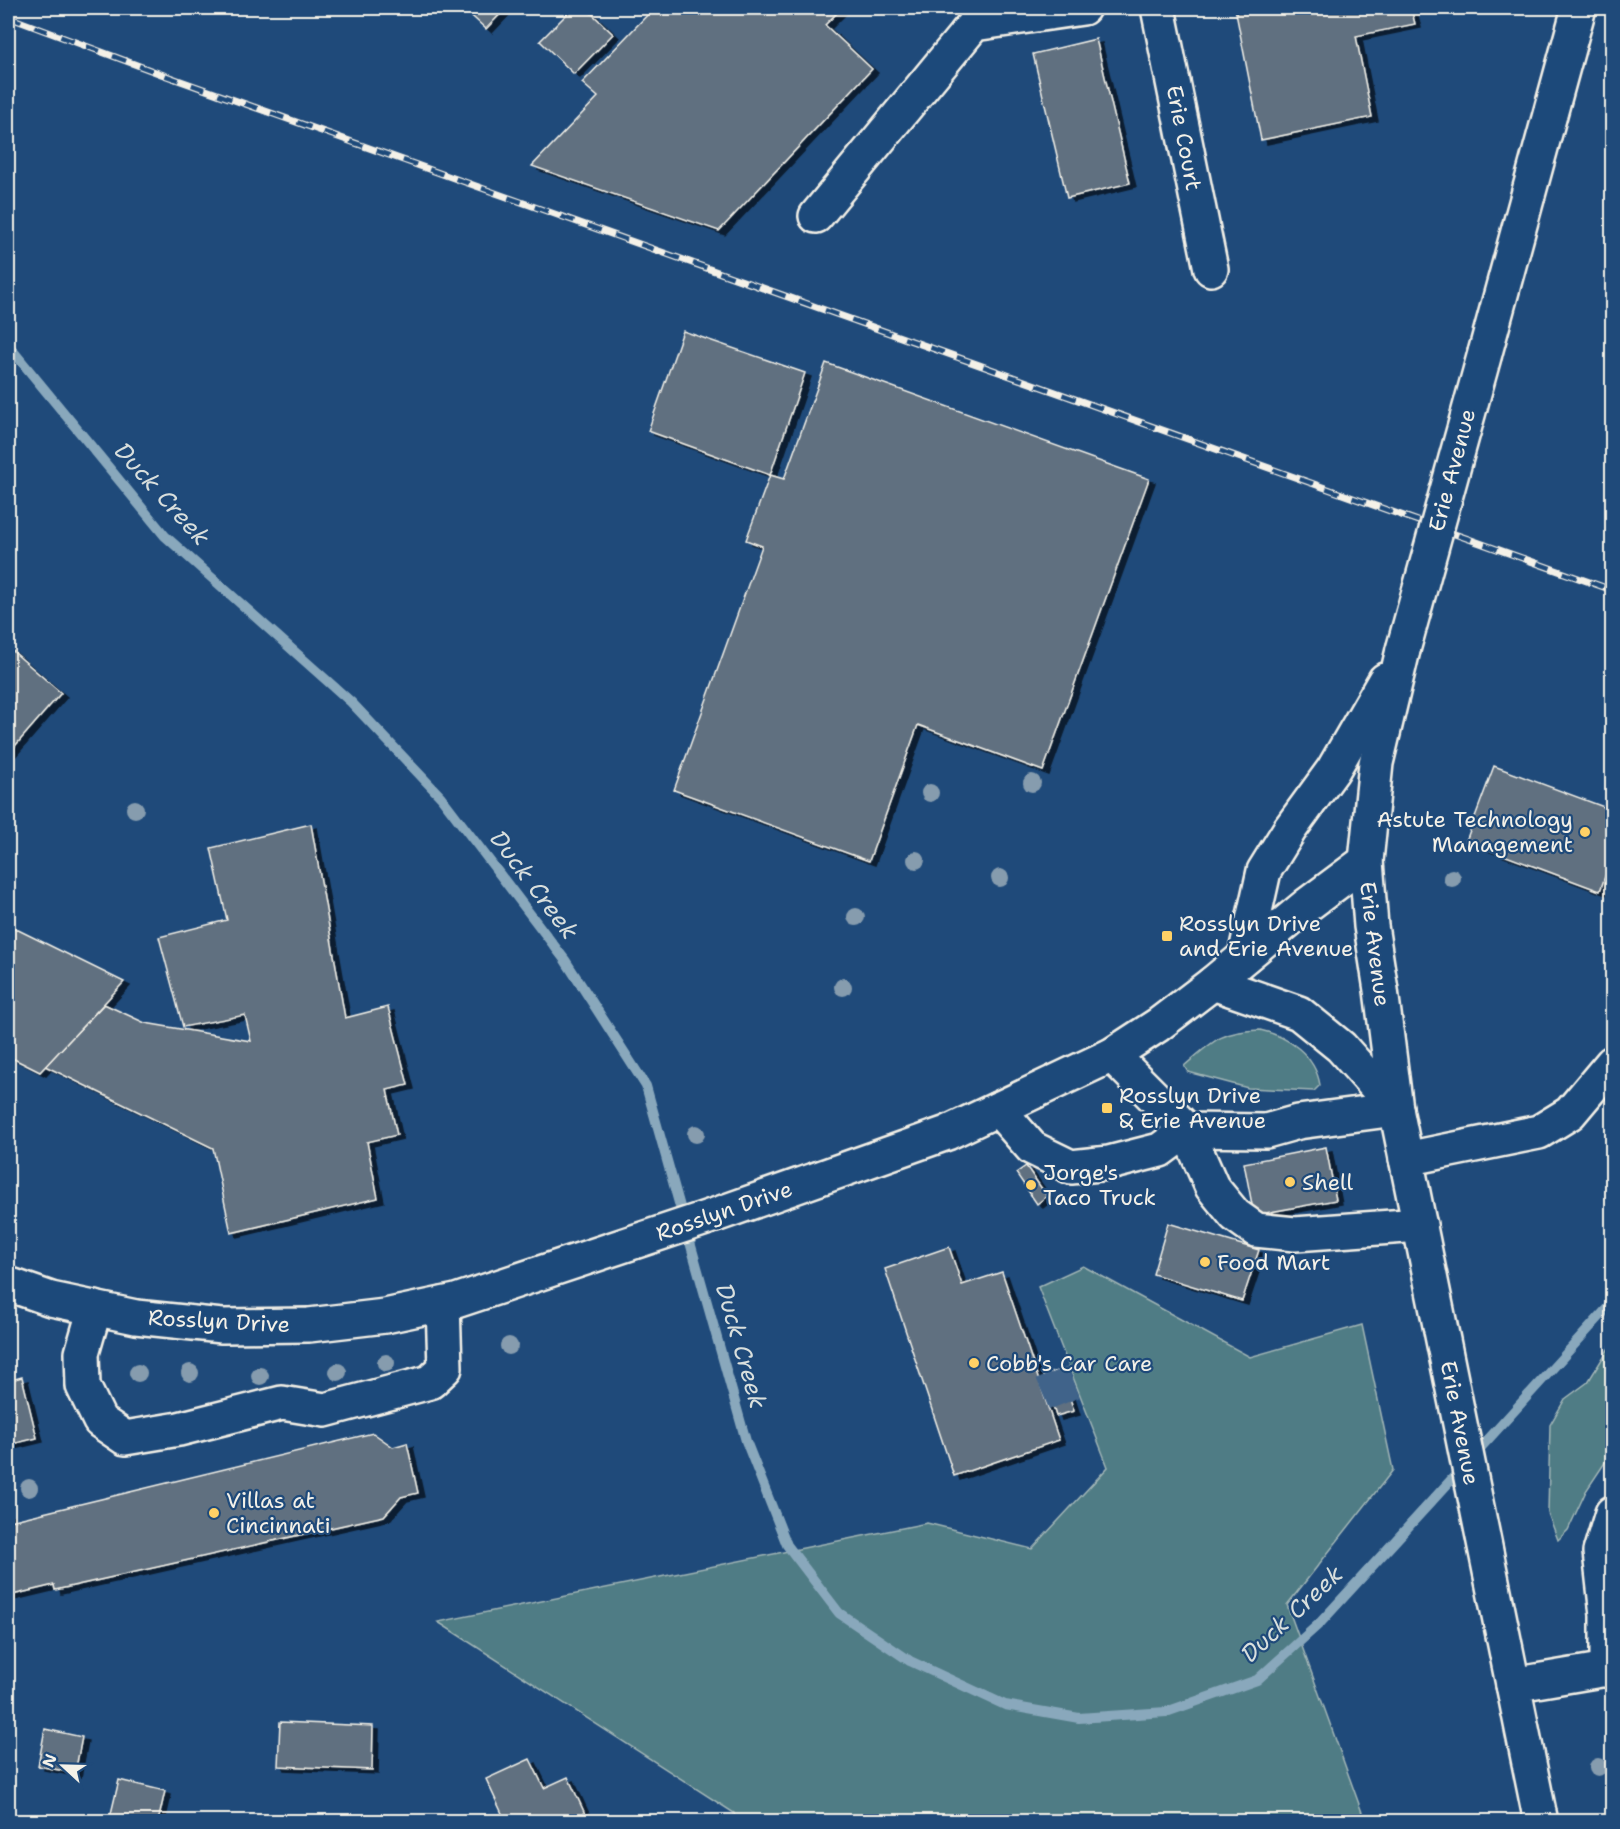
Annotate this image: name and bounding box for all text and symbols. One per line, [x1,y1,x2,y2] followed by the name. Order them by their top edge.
[1160,83,1208,193] street label: Erie Court
[1422,405,1482,535] street label: Erie Avenue
[107,435,217,553] water label: Duck Creek
[1376,805,1573,859] place label: Astute Technology Management
[482,824,586,946] water label: Duck Creek
[1578,825,1592,839] marker: Astute Technology Management
[1353,880,1397,1008] street label: Erie Avenue
[1179,909,1354,963] place label: Rosslyn Drive and Erie Avenue
[1160,929,1174,943] marker: Rosslyn Drive and Erie Avenue
[1119,1081,1266,1135] place label: Rosslyn Drive & Erie Avenue
[1100,1101,1114,1115] marker: Rosslyn Drive & Erie Avenue
[1043,1158,1156,1212] place label: Jorge's Taco Truck
[1302,1168,1353,1197] place label: Shell
[652,1174,796,1248] street label: Rosslyn Drive
[1283,1175,1297,1189] marker: Shell
[1024,1178,1038,1192] marker: Jorge's Taco Truck
[1217,1248,1330,1277] place label: Food Mart
[1198,1255,1212,1269] marker: Food Mart
[708,1280,774,1413] water label: Duck Creek
[147,1303,291,1339] street label: Rosslyn Drive
[986,1349,1152,1378] place label: Cobb's Car Care
[967,1356,981,1370] marker: Cobb's Car Care
[1434,1358,1486,1488] street label: Erie Avenue
[226,1486,331,1540] place label: Villas at Cincinnati
[207,1506,221,1520] marker: Villas at Cincinnati
[1234,1558,1350,1670] water label: Duck Creek
[33,1736,93,1796] north arrow
[37,1751,62,1770] text: N

